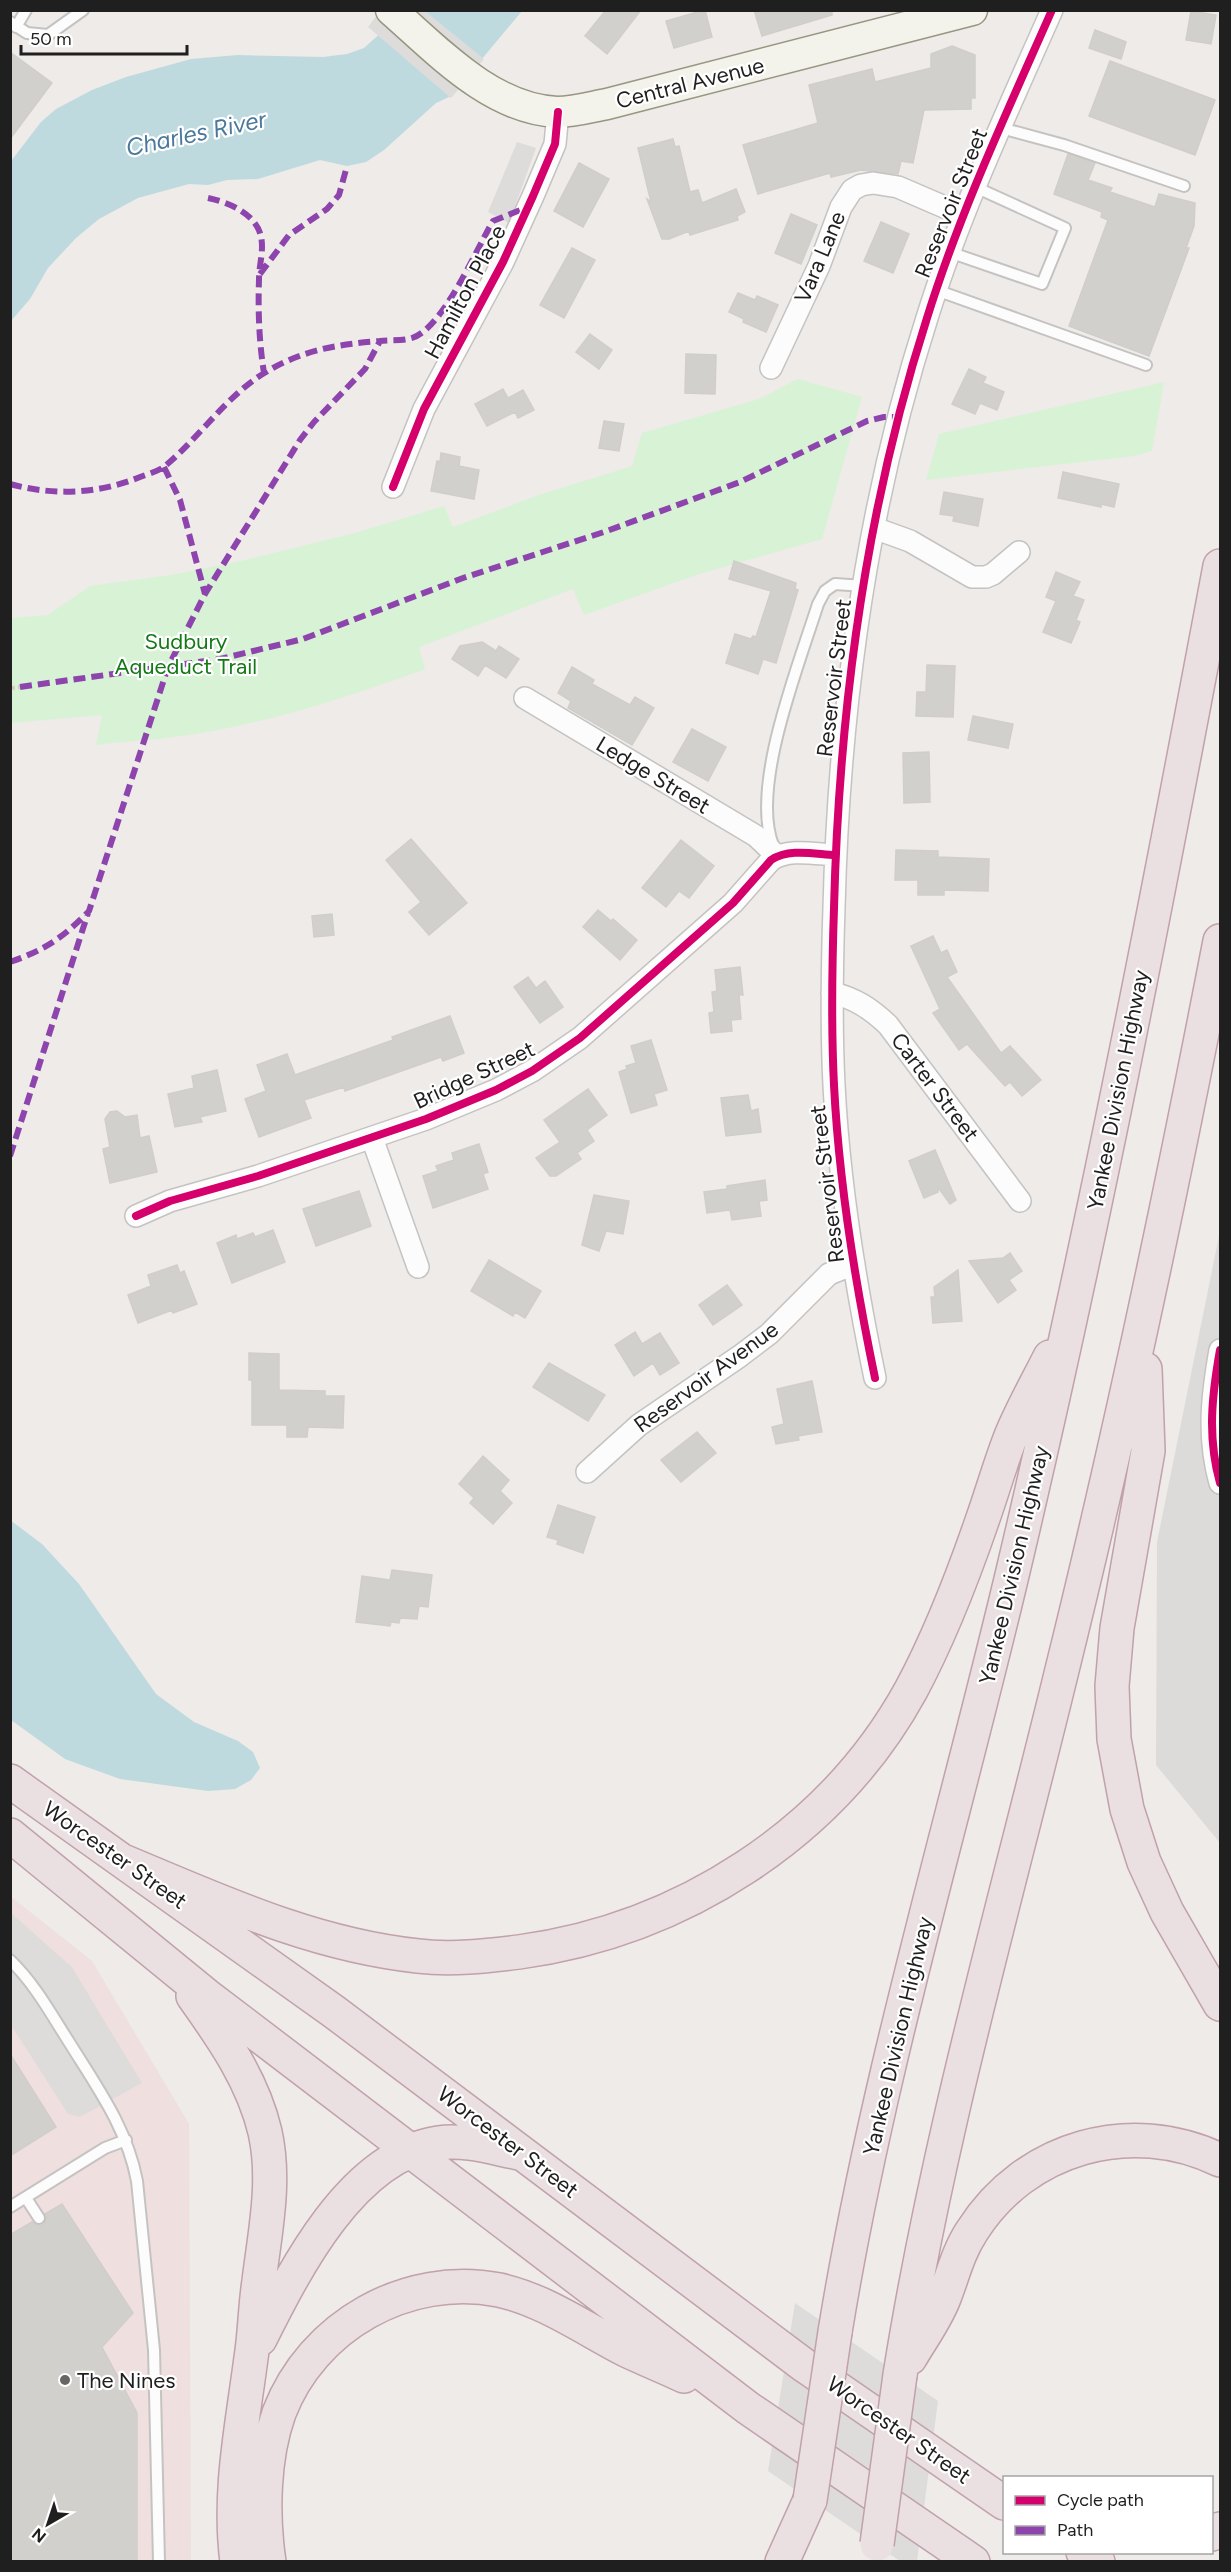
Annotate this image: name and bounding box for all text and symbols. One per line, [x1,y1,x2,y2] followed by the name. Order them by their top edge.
[21,18,188,56] scale bar
[30,28,72,50] text: 50 m
[613,52,767,114] street label: Central Avenue
[123,104,270,162] water label: Charles River
[909,124,993,282] street label: Reservoir Street
[789,207,851,307] street label: Vara Lane
[418,220,512,364] street label: Hamilton Place
[811,597,857,759] street label: Reservoir Street
[115,628,257,680] park label: Sudbury Aqueduct Trail
[591,730,715,820] street label: Ledge Street
[1081,967,1155,1212] street label: Yankee Division Highway
[885,1027,985,1147] street label: Carter Street
[409,1035,539,1115] street label: Bridge Street
[804,1103,850,1265] street label: Reservoir Street
[629,1316,783,1438] street label: Reservoir Avenue
[973,1443,1055,1687] street label: Yankee Division Highway
[38,1795,192,1915] street label: Worcester Street
[857,1914,939,2158] street label: Yankee Division Highway
[432,2080,584,2204] street label: Worcester Street
[77,2367,176,2394] place label: The Nines
[822,2370,976,2490] street label: Worcester Street
[58,2373,72,2387] marker: The Nines
[1003,2476,1213,2554] legend
[1057,2489,1144,2511] text: Cycle path
[18,2494,78,2554] north arrow
[1057,2519,1093,2541] text: Path
[28,2524,50,2547] text: N

